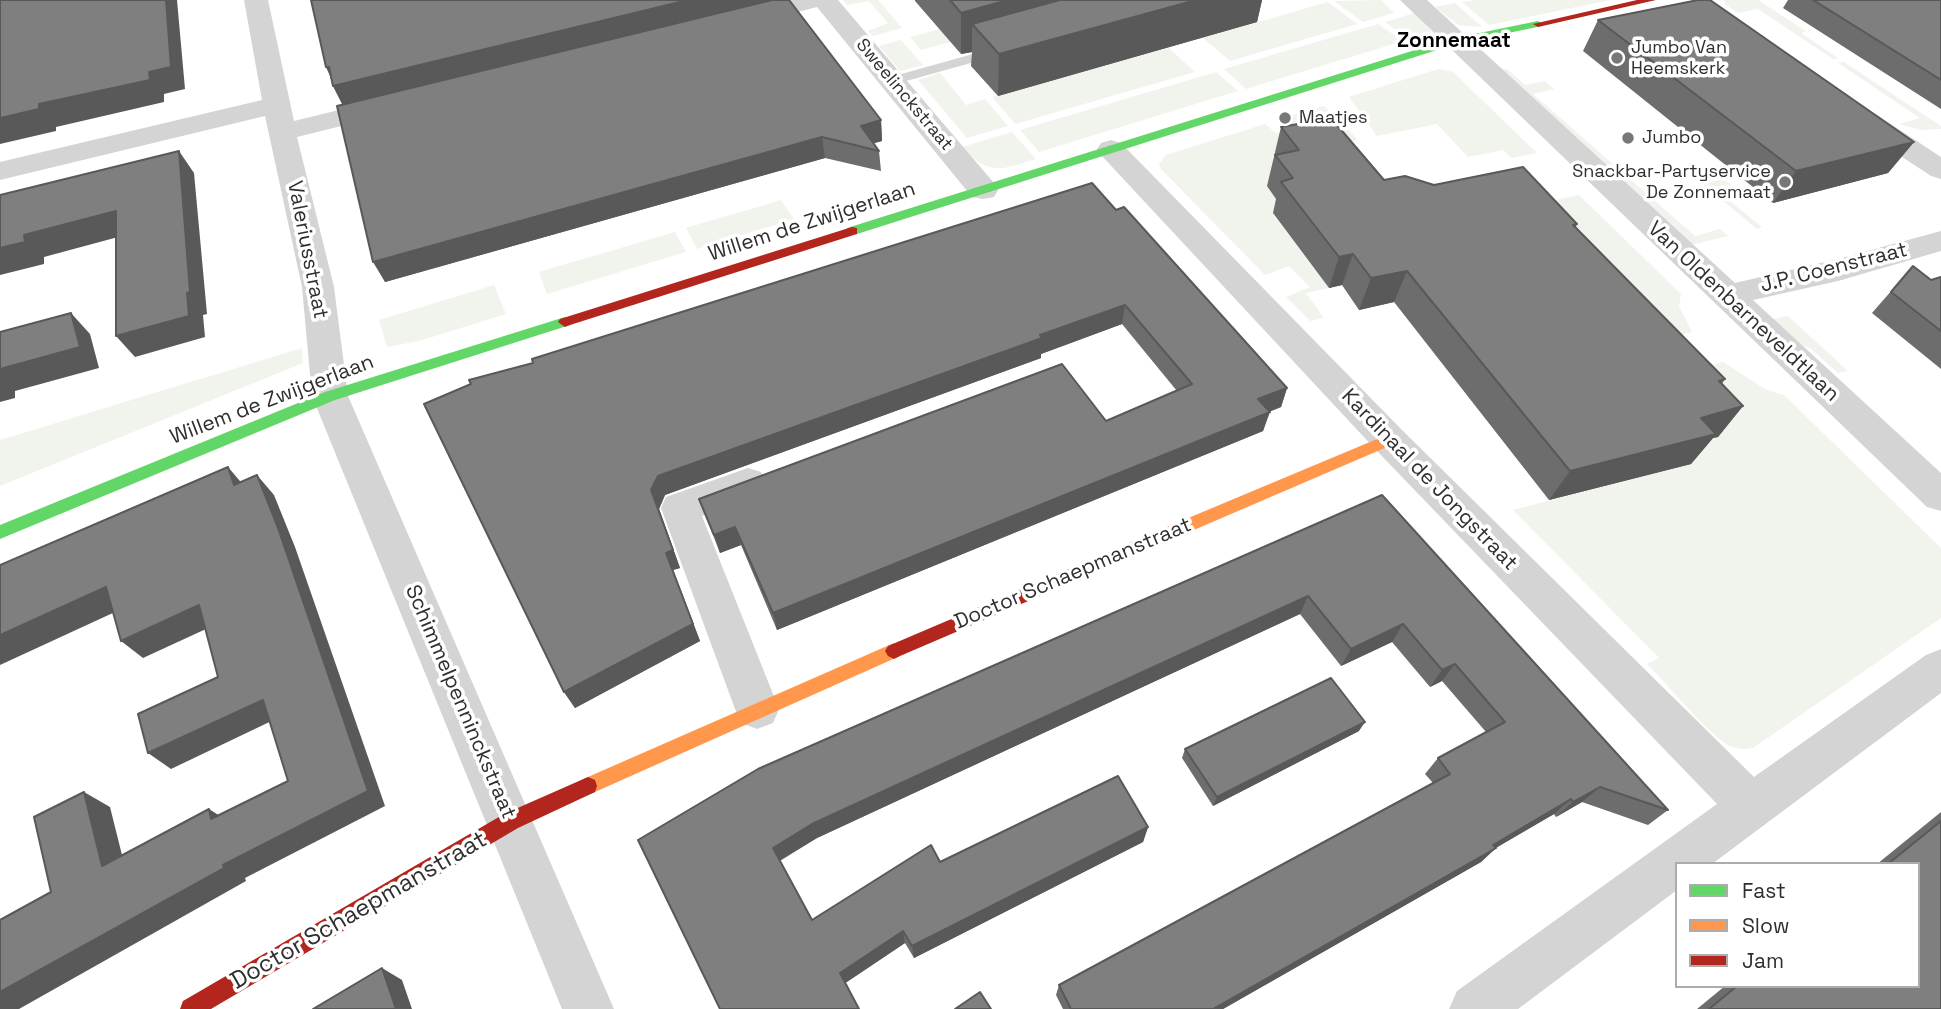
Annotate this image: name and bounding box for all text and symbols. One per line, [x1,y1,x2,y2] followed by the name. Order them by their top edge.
[1397,28,1511,54] district label: Zonnemaat
[851,35,957,155] street label: Sweelinckstraat
[1631,37,1727,80] place label: Jumbo Van Heemskerk
[1609,50,1625,66] marker: Jumbo Van Heemskerk
[1299,107,1368,129] place label: Maatjes
[1277,110,1293,126] marker: Maatjes
[1642,127,1701,149] place label: Jumbo
[1620,130,1636,146] marker: Jumbo
[1572,161,1771,204] place label: Snackbar-Partyservice De Zonnemaat
[1777,174,1793,190] marker: Snackbar-Partyservice De Zonnemaat
[705,177,919,267] street label: Willem de Zwijgerlaan
[281,179,333,321] street label: Valeriusstraat
[1642,217,1844,407] street label: Van Oldenbarneveldtlaan
[1758,238,1910,298] street label: J.P. Coenstraat
[167,350,377,450] street label: Willem de Zwijgerlaan
[1336,384,1522,576] street label: Kardinaal de Jongstraat
[951,513,1195,635] street label: Doctor Schaepmanstraat
[399,581,521,823] street label: Schimmelpenninckstraat
[226,826,492,996] street label: Doctor Schaepmanstraat
[1675,862,1920,988] legend
[1742,877,1786,904] text: Fast
[1742,912,1790,939] text: Slow
[1742,947,1784,974] text: Jam

